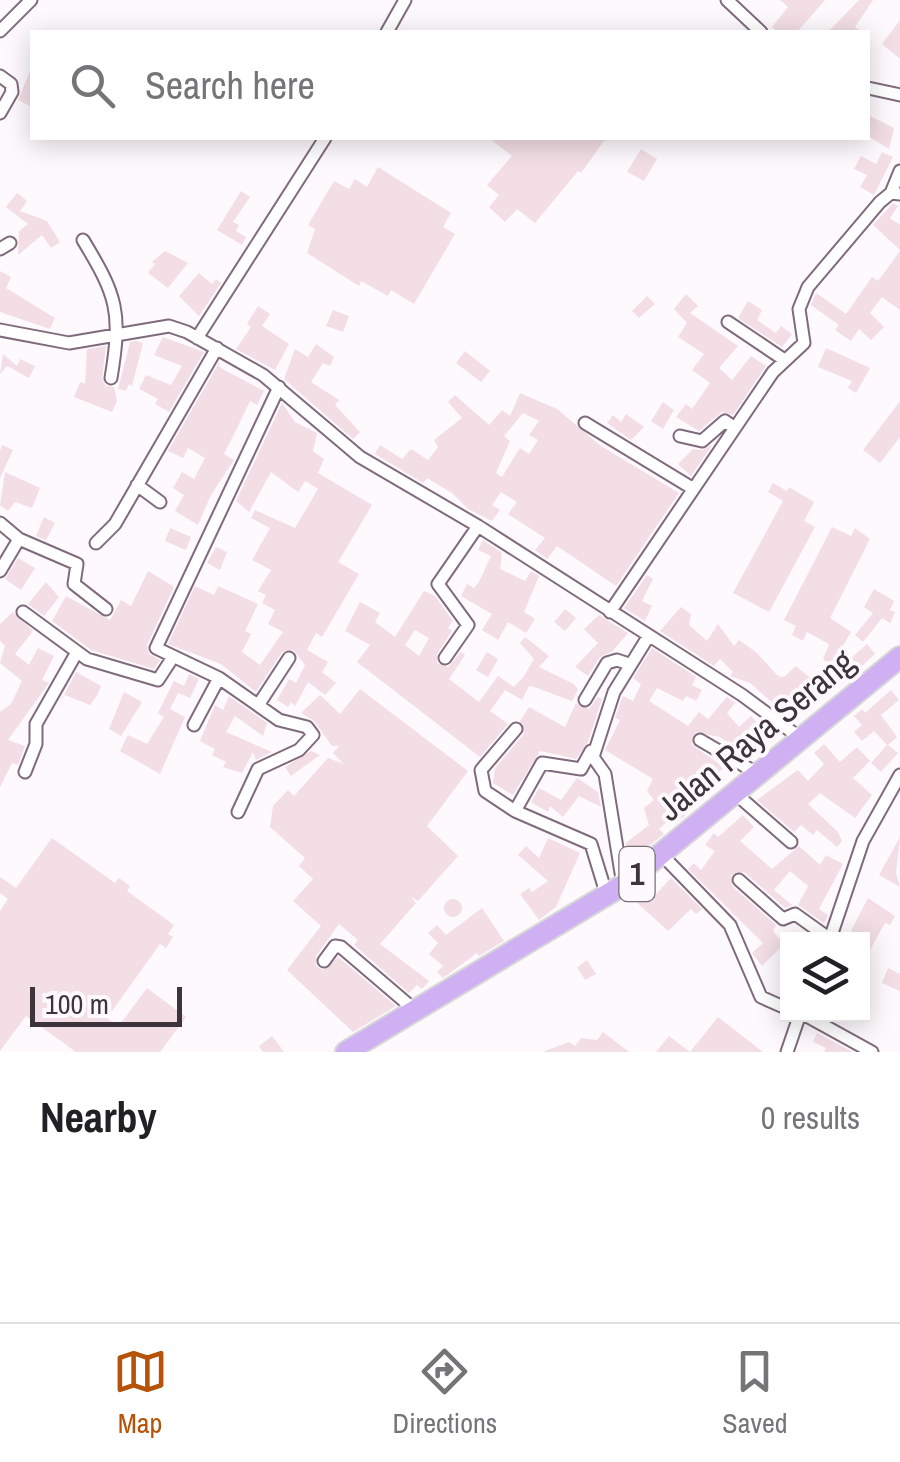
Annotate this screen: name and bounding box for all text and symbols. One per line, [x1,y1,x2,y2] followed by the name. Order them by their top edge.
[30,30,870,140] search box
[65,58,120,113] icon: search
[145,60,315,111] text: Search here
[647,638,864,831] street label: Jalan Raya Serang
[620,847,654,901] road number: 1
[780,932,870,1022] map controls
[780,932,870,1022] button: layers
[30,982,182,1026] scale bar
[45,985,109,1023] text: 100 m
[40,1089,157,1145] text: Nearby
[761,1096,860,1139] text: 0 results
[113,1344,168,1442] tab: Map
[393,1344,497,1442] tab: Directions
[722,1344,787,1442] tab: Saved

